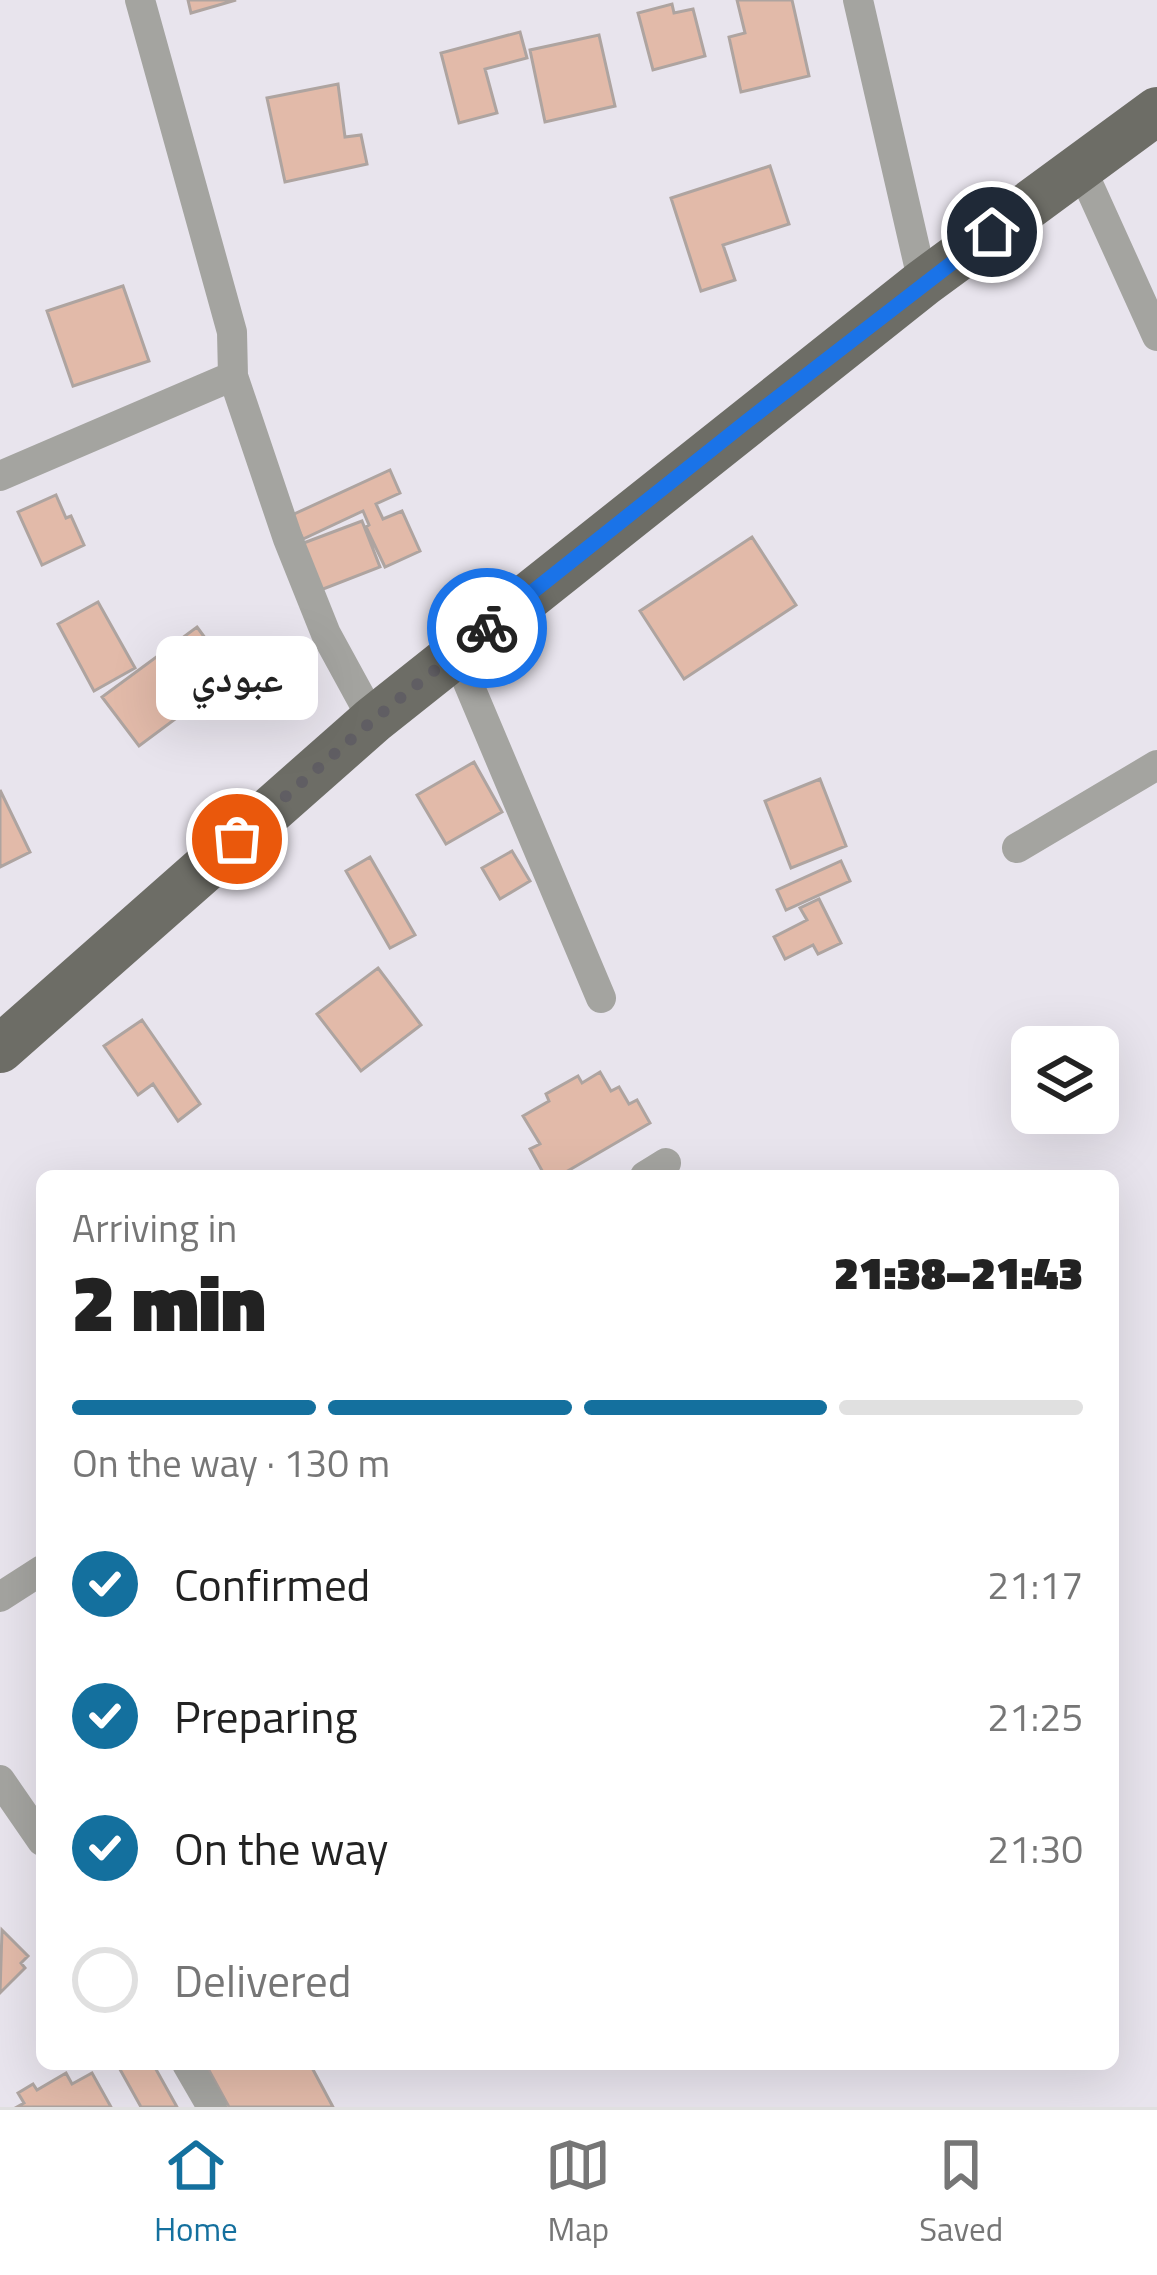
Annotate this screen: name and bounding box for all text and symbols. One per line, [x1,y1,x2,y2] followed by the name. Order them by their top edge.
[941,181,1043,283] pin
[959,199,1025,265] icon: home
[427,568,547,688] courier
[454,595,520,661] icon: bike
[156,635,318,719] callout: عبودي
[191,648,283,707] text: عبودي
[186,788,288,890] pin
[204,806,270,872] icon: bag
[1011,1026,1119,1134] map controls
[1011,1026,1119,1134] button: layers
[72,1198,237,1257] text: Arriving in
[834,1238,1083,1306] text: 21:38–21:43
[72,1243,266,1361] text: 2 min
[72,1433,390,1492] text: On the way · 130 m
[174,1550,370,1618] text: Confirmed
[72,1551,138,1617] icon: check
[987,1555,1083,1614] text: 21:17
[174,1682,358,1750] text: Preparing
[72,1683,138,1749] icon: check
[987,1687,1083,1746] text: 21:25
[174,1814,388,1882] text: On the way
[72,1815,138,1881] icon: check
[987,1819,1083,1878] text: 21:30
[174,1946,352,2014] text: Delivered
[154,2132,238,2254] tab: Home
[545,2132,611,2254] tab: Map
[919,2132,1003,2254] tab: Saved

